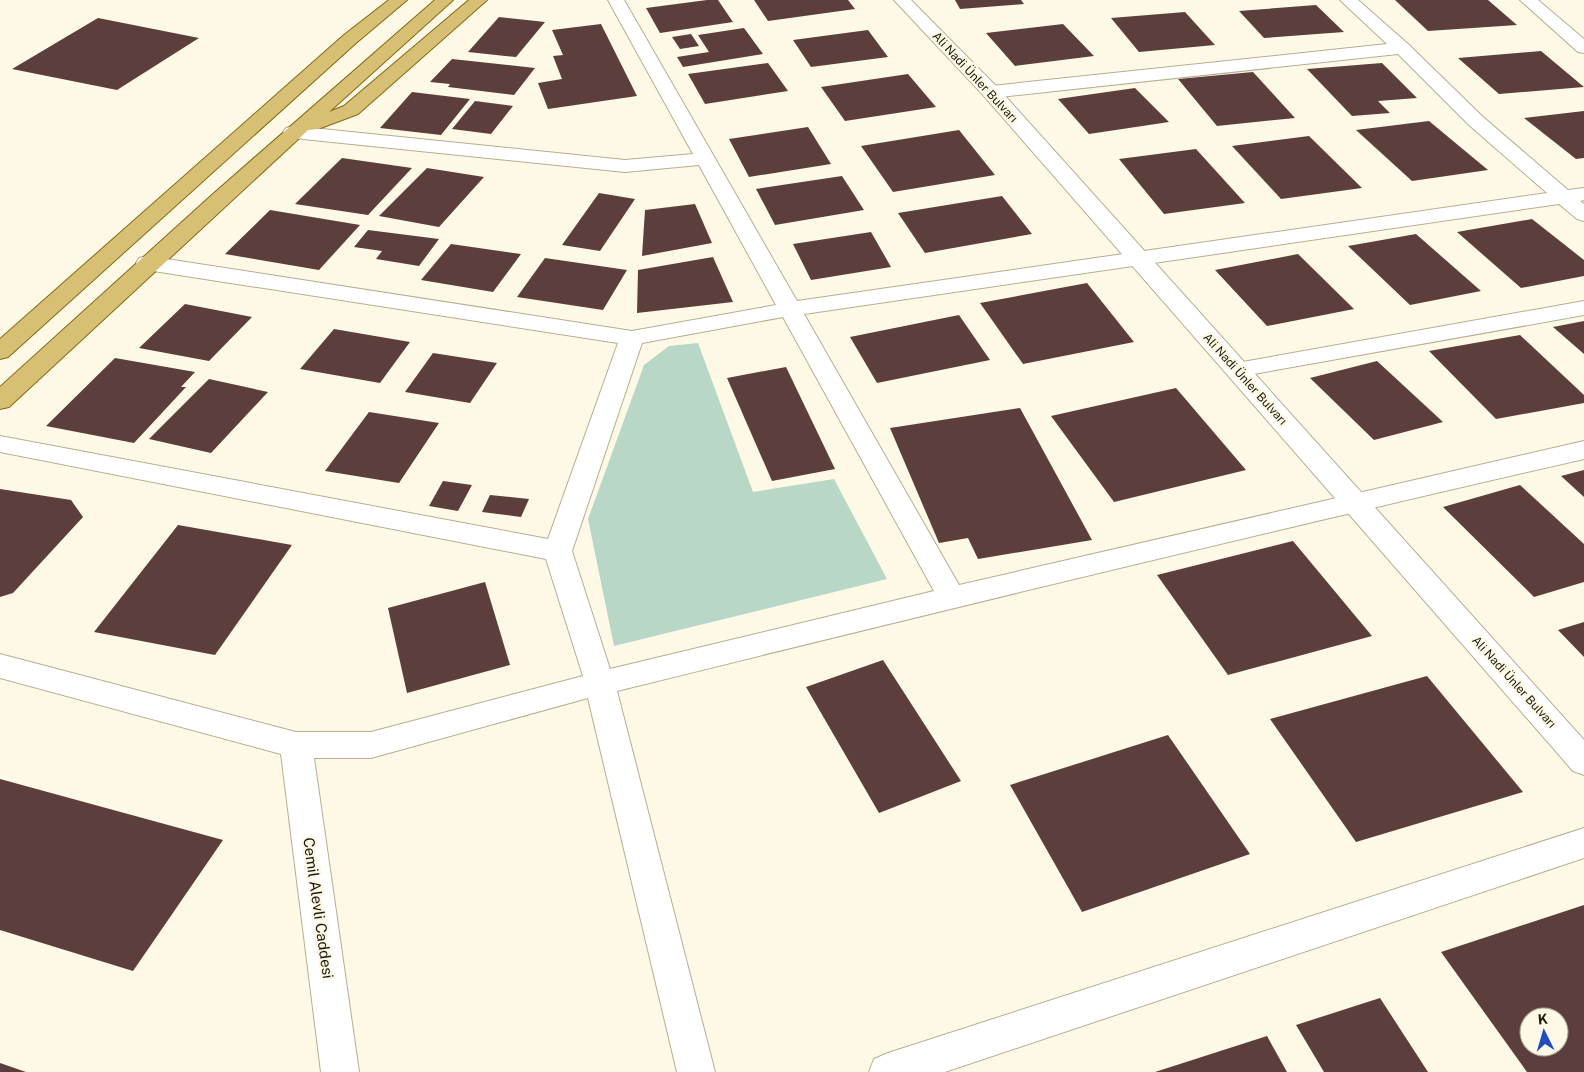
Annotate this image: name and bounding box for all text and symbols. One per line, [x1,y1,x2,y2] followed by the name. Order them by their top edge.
[929,29,1021,125] street label: Ali Nadi Ünler Bulvarı
[1200,330,1290,428] street label: Ali Nadi Ünler Bulvarı
[1469,633,1559,731] street label: Ali Nadi Ünler Bulvarı
[300,836,337,980] street label: Cemil Alevli Caddesi
[1519,1007,1569,1057] north arrow
[1537,1011,1549,1027] text: K

